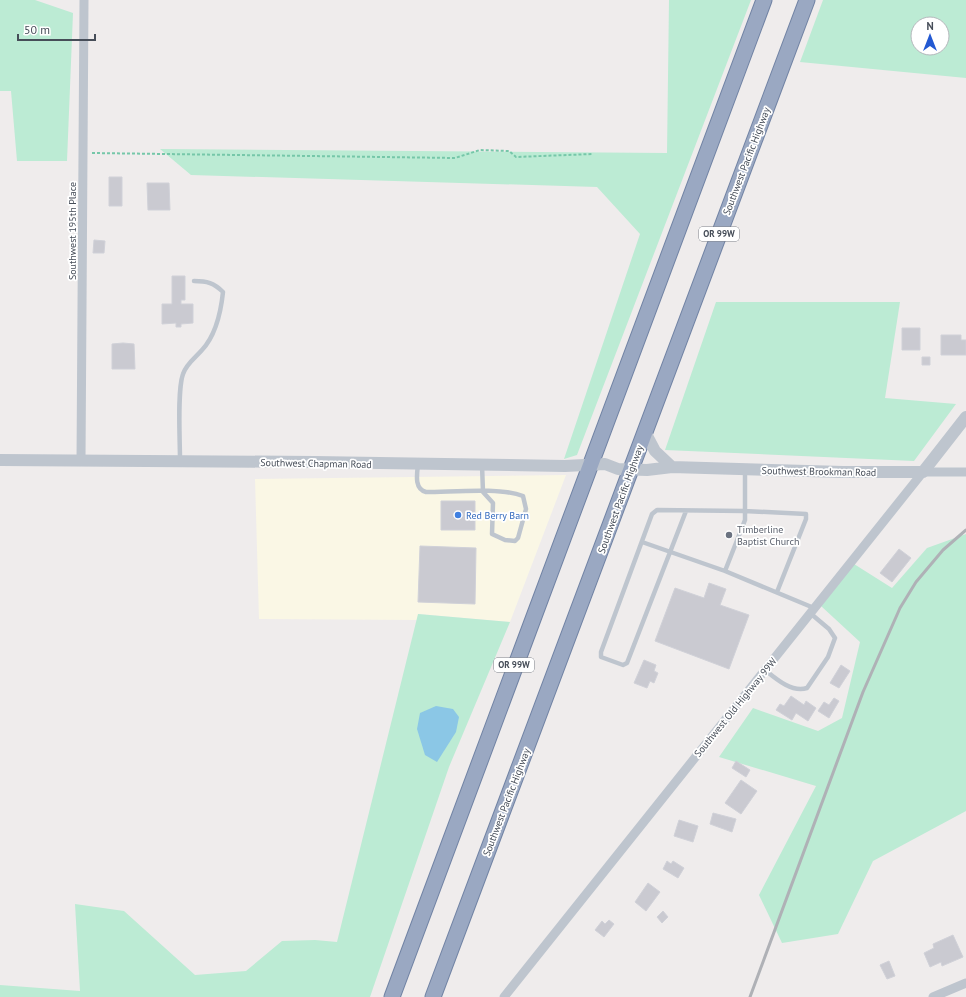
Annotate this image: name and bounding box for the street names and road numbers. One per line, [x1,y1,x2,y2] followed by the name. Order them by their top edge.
[720,105,773,217] street label: Southwest Pacific Highway
[66,182,79,280] street label: Southwest 195th Place
[699,227,739,241] road number: OR 99W
[595,443,646,555] street label: Southwest Pacific Highway
[260,456,372,471] street label: Southwest Chapman Road
[762,464,876,479] street label: Southwest Brookman Road
[691,654,780,760] street label: Southwest Old Highway 99W
[494,658,534,672] road number: OR 99W
[480,746,533,858] street label: Southwest Pacific Highway

